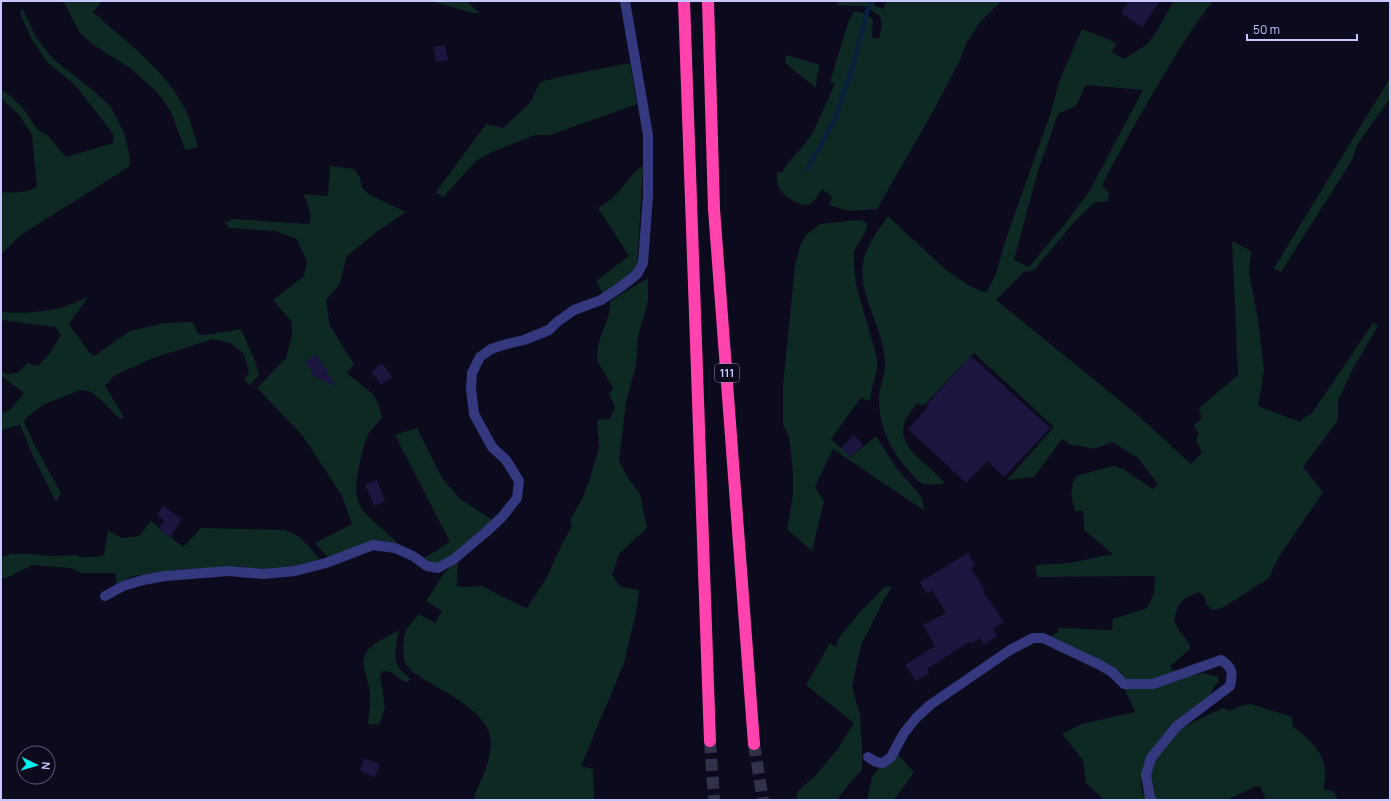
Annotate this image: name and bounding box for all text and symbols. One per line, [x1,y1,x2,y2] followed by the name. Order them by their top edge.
[1247,16,1357,42] scale bar
[1253,21,1280,38] text: 50 m
[715,364,739,382] road number: 111
[16,745,56,785] north arrow
[39,761,54,771] text: N

